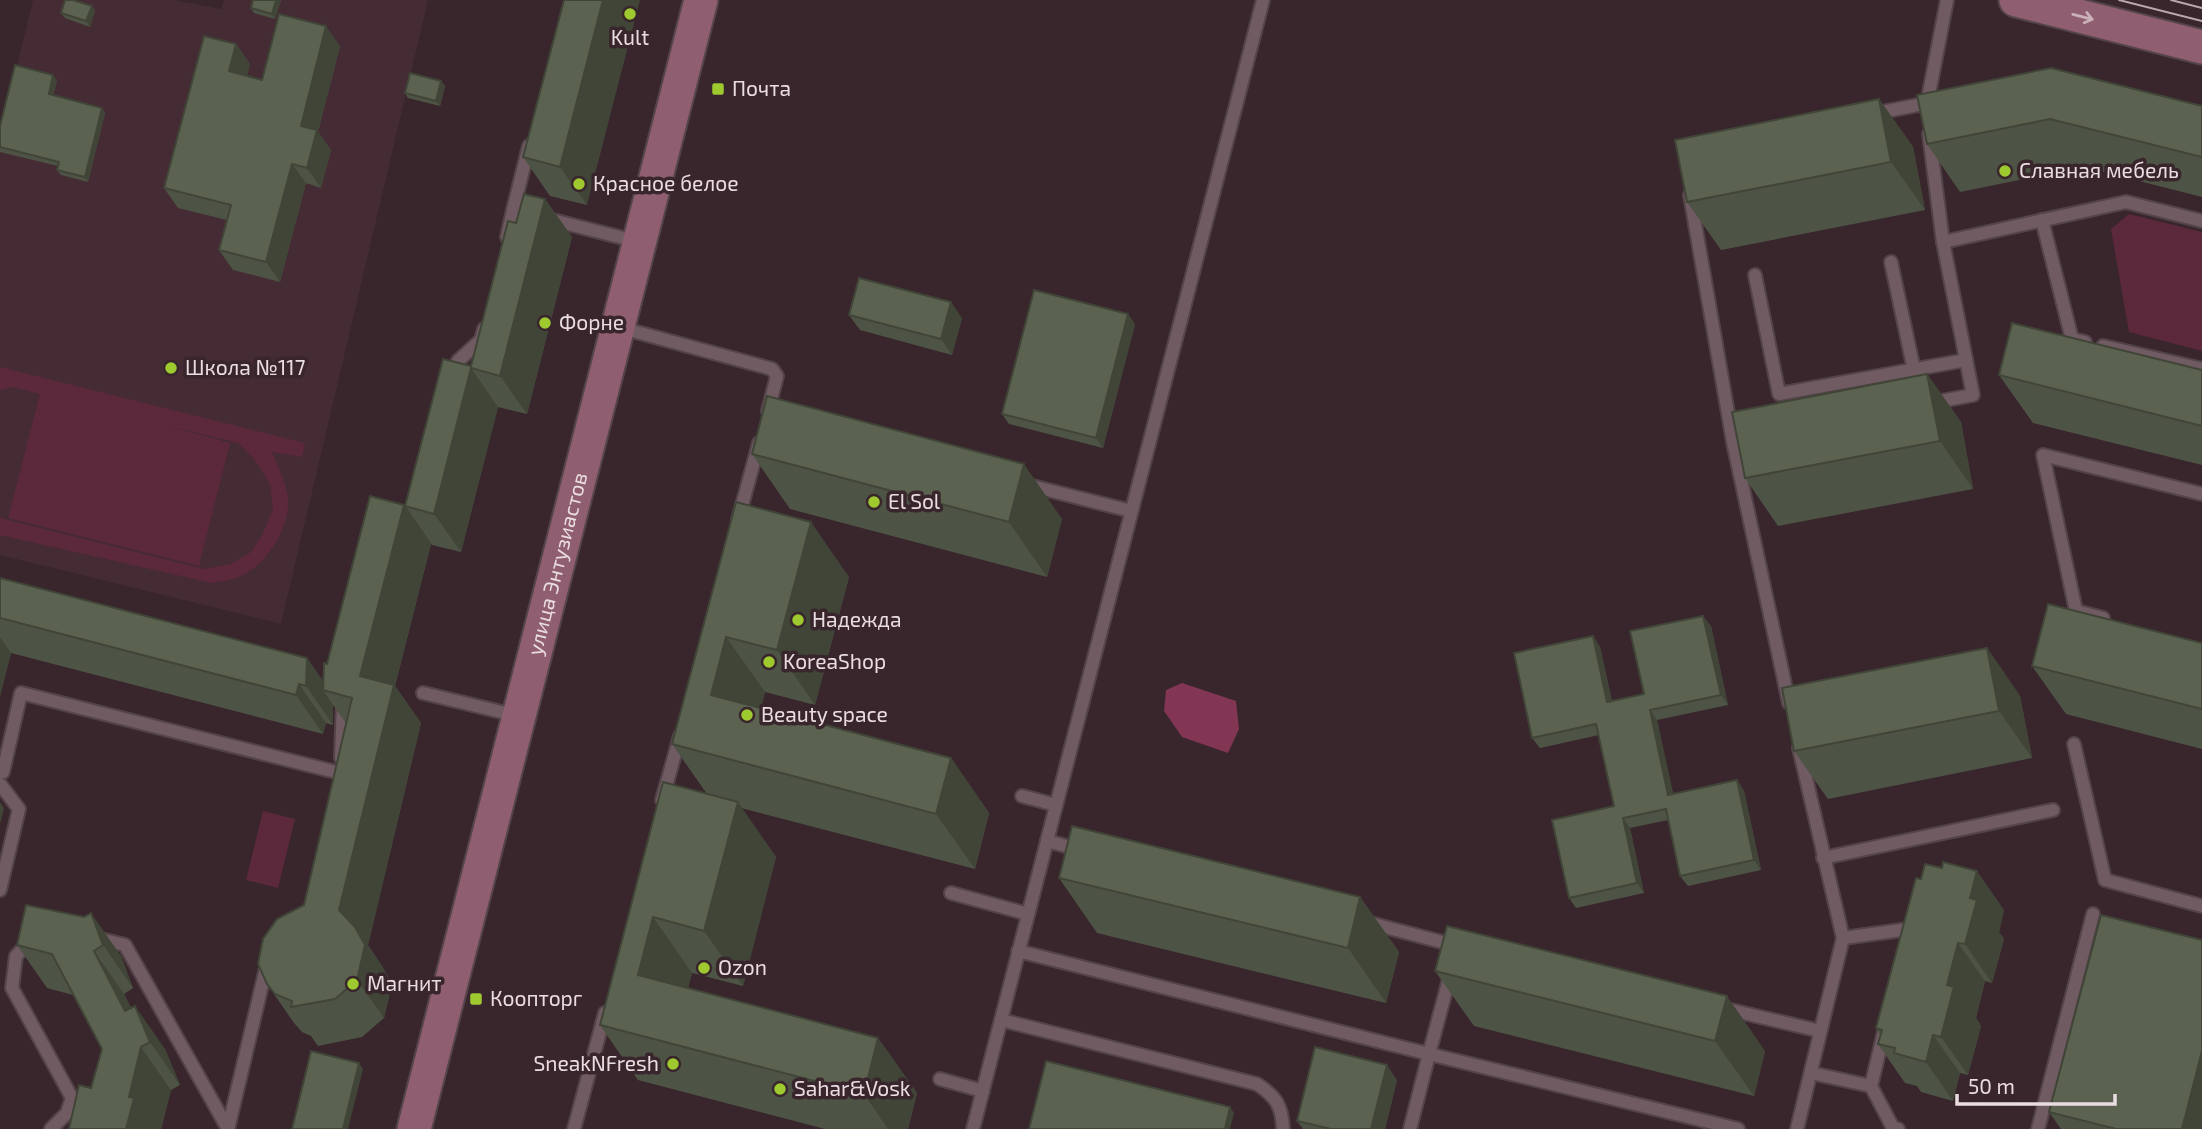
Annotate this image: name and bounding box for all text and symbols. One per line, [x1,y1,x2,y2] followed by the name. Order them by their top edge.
[622,6,638,22] marker: Kult
[2071,11,2093,24] one-way arrow
[611,24,649,49] place label: Kult
[732,75,791,100] place label: Почта
[710,81,726,97] marker: Почта
[2019,157,2179,182] place label: Славная мебель
[1997,163,2013,179] marker: Славная мебель
[593,170,739,195] place label: Красное белое
[571,176,587,192] marker: Красное белое
[559,309,624,334] place label: Форне
[537,315,553,331] marker: Форне
[185,354,306,379] place label: Школа №117
[163,360,179,376] marker: Школа №117
[521,470,591,658] street label: улица Энтузиастов
[888,488,941,513] place label: El Sol
[866,494,882,510] marker: El Sol
[812,606,902,631] place label: Надежда
[790,612,806,628] marker: Надежда
[783,648,886,673] place label: KoreaShop
[761,654,777,670] marker: KoreaShop
[761,701,888,726] place label: Beauty space
[739,707,755,723] marker: Beauty space
[718,954,767,979] place label: Ozon
[696,960,712,976] marker: Ozon
[367,970,442,995] place label: Магнит
[345,976,361,992] marker: Магнит
[490,985,583,1010] place label: Коопторг
[468,991,484,1007] marker: Коопторг
[533,1050,659,1075] place label: SneakNFresh
[665,1056,681,1072] marker: SneakNFresh
[1957,1062,2114,1106] scale bar
[1968,1073,2015,1098] text: 50 m
[794,1075,911,1100] place label: Sahar&Vosk
[772,1081,788,1097] marker: Sahar&Vosk

